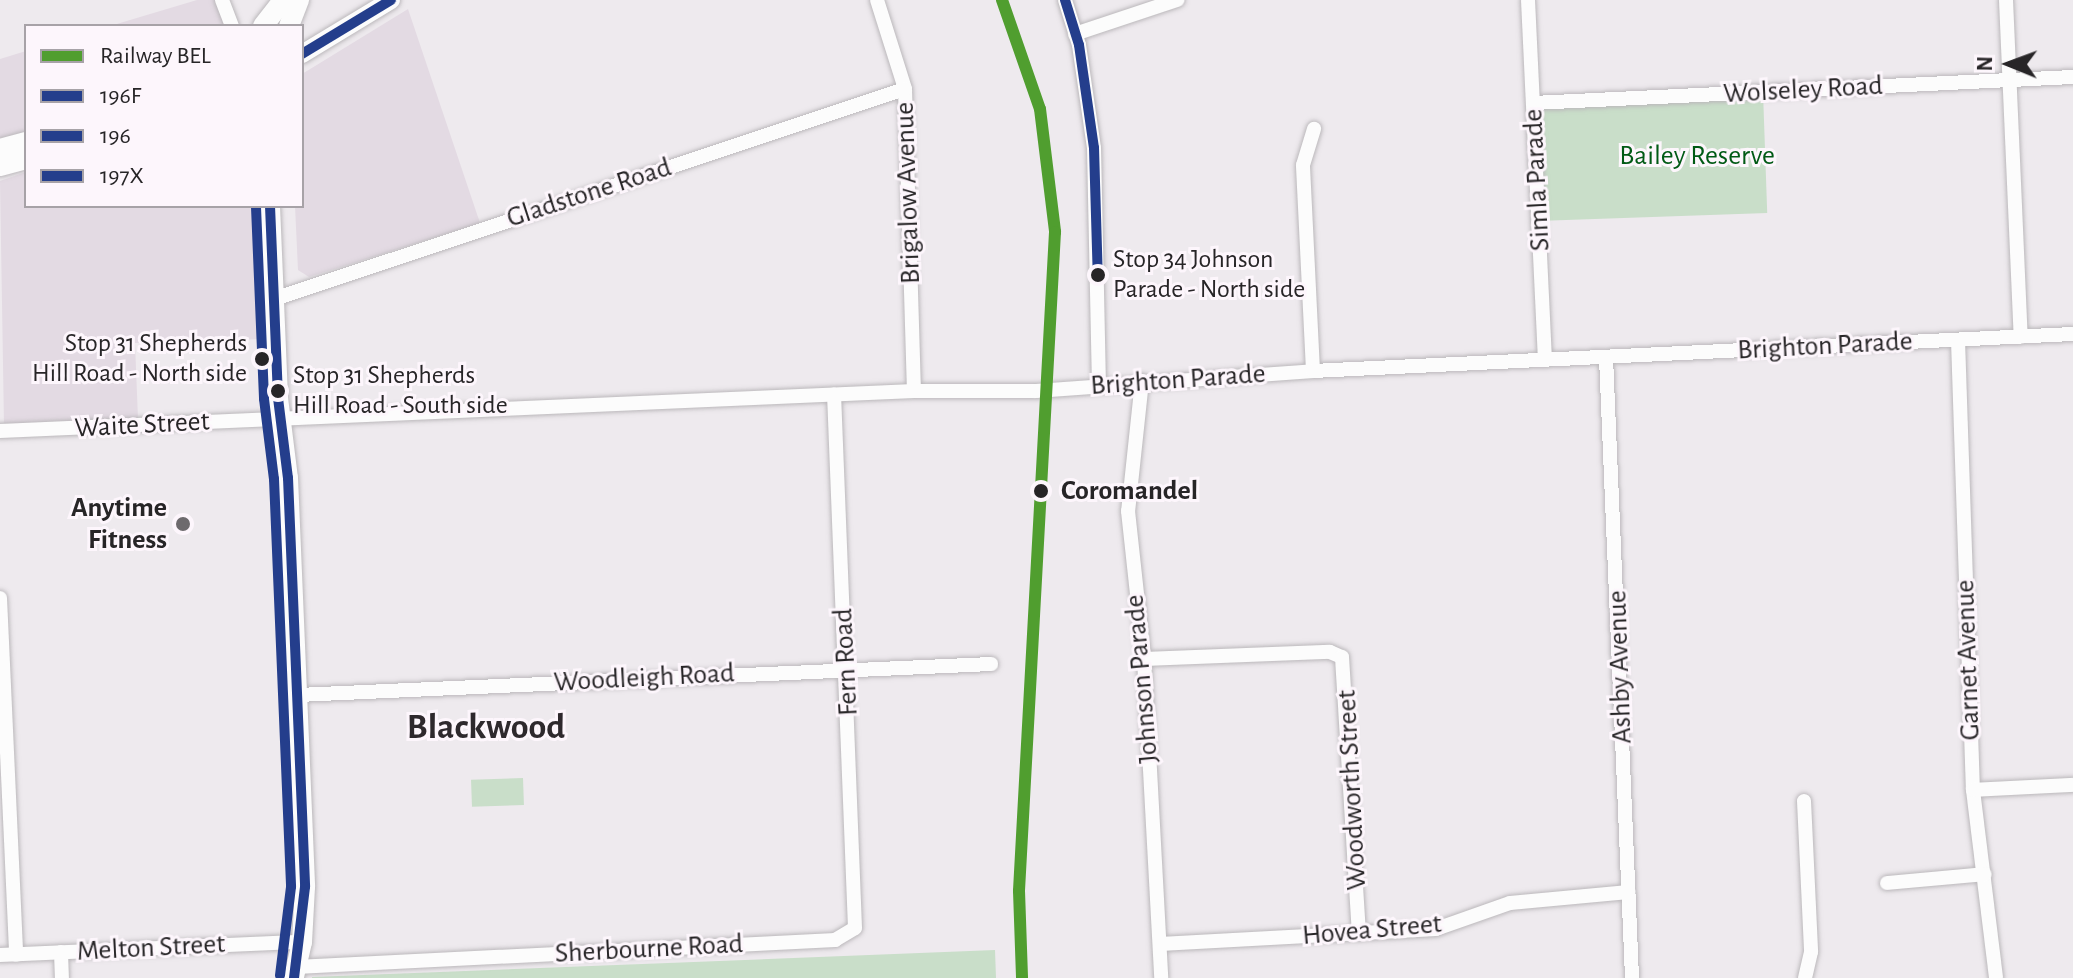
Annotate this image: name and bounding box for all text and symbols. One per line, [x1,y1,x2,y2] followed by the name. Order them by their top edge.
[24,24,304,208] legend
[1969,24,2049,104] north arrow
[100,44,211,68] text: Railway BEL
[1974,56,1996,71] text: N
[1722,69,1884,111] street label: Wolseley Road
[100,84,141,108] text: 196F
[888,101,928,285] street label: Brigalow Avenue
[1516,108,1558,252] street label: Simla Parade
[100,124,131,148] text: 196
[1619,139,1775,173] park label: Bailey Reserve
[503,151,675,235] street label: Gladstone Road
[100,164,144,188] text: 197X
[1113,244,1305,306] place label: Stop 34 Johnson Parade - North side
[1090,267,1106,283] marker: Stop 34 Johnson Parade - North side
[1737,325,1913,367] street label: Brighton Parade
[32,328,247,390] place label: Stop 31 Shepherds Hill Road - North side
[254,351,270,367] marker: Stop 31 Shepherds Hill Road - North side
[1089,357,1267,403] street label: Brighton Parade
[293,360,508,422] place label: Stop 31 Shepherds Hill Road - South side
[270,383,286,399] marker: Stop 31 Shepherds Hill Road - South side
[74,405,210,445] street label: Waite Street
[1061,474,1198,508] place label: Coromandel
[1028,478,1054,504] marker: Coromandel
[71,491,167,557] place label: Anytime Fitness
[174,515,192,533] marker: Anytime Fitness
[1948,579,1988,741] street label: Garnet Avenue
[1601,590,1639,744] street label: Ashby Avenue
[1118,593,1166,765] street label: Johnson Parade
[826,607,866,717] street label: Fern Road
[553,656,735,700] street label: Woodleigh Road
[1330,689,1374,891] street label: Woodworth Street
[407,706,565,750] district label: Blackwood
[1301,907,1443,953] street label: Hovea Street
[76,927,226,969] street label: Melton Street
[554,927,744,971] street label: Sherbourne Road

